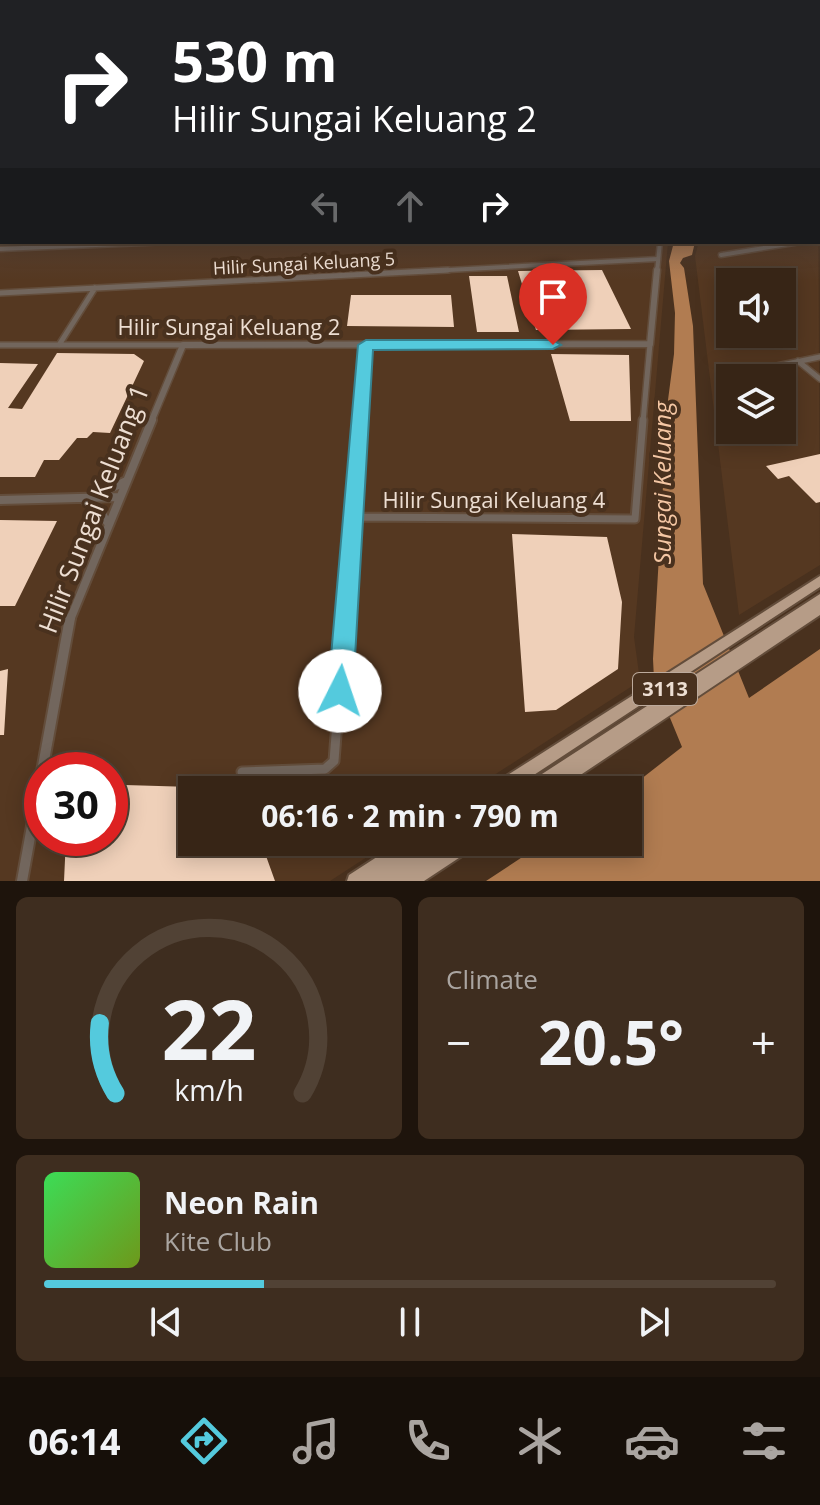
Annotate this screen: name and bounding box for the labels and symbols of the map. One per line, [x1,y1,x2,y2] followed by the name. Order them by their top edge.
[212,246,396,280] street label: Hilir Sungai Keluang 5
[519,263,587,345] pin
[118,311,340,341] street label: Hilir Sungai Keluang 2
[29,379,157,638] street label: Hilir Sungai Keluang 1
[645,400,678,565] water label: Sungai Keluang
[383,484,606,514] street label: Hilir Sungai Keluang 4
[298,649,382,733] position arrow
[633,673,697,705] road number: 3113
[24,752,128,856] speed limit sign: 30

